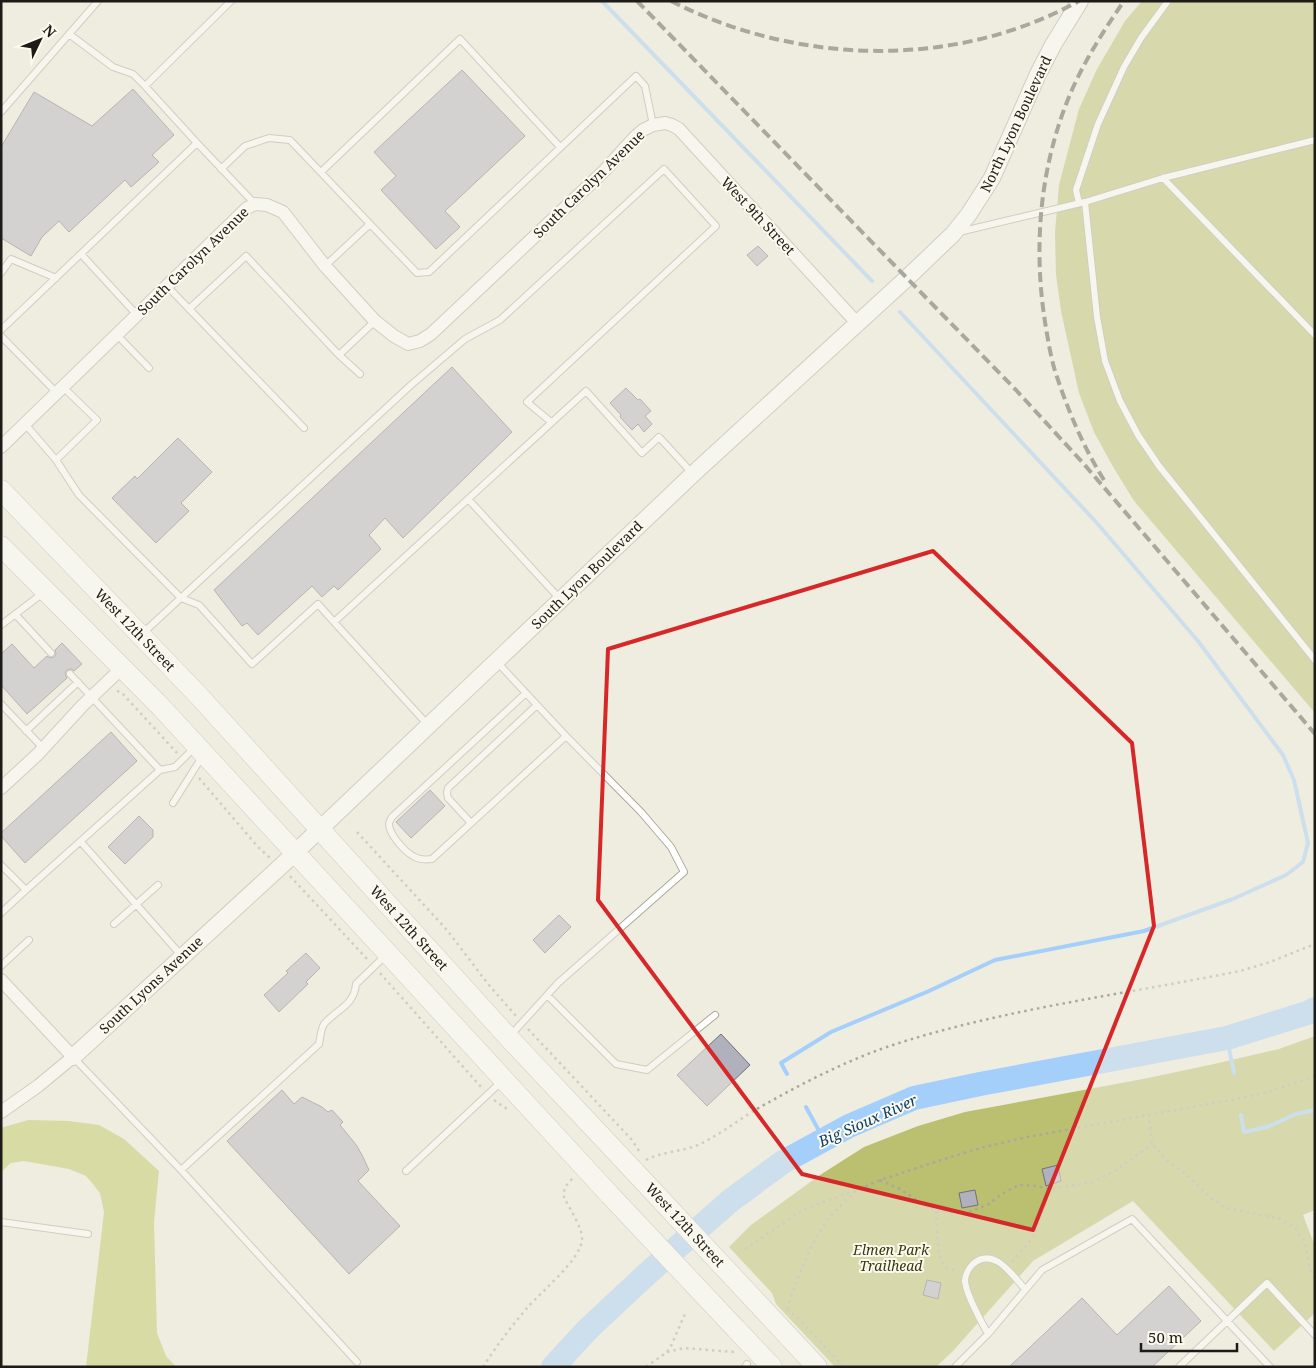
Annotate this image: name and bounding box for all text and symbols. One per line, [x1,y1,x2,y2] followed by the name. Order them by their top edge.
[15,15,65,65] north arrow
[39,20,61,41] text: N
[975,52,1056,195] street label: North Lyon Boulevard
[529,125,649,242] street label: South Carolyn Avenue
[717,172,800,259] street label: West 9th Street
[133,202,253,319] street label: South Carolyn Avenue
[527,516,647,633] street label: South Lyon Boulevard
[91,584,180,675] street label: West 12th Street
[366,881,453,974] street label: West 12th Street
[95,932,207,1038] street label: South Lyons Avenue
[814,1089,921,1151] water label: Big Sioux River
[641,1179,729,1271] street label: West 12th Street
[852,1240,930,1275] park label: Elmen Park Trailhead
[1141,1320,1237,1352] scale bar
[1148,1327,1183,1347] text: 50 m

